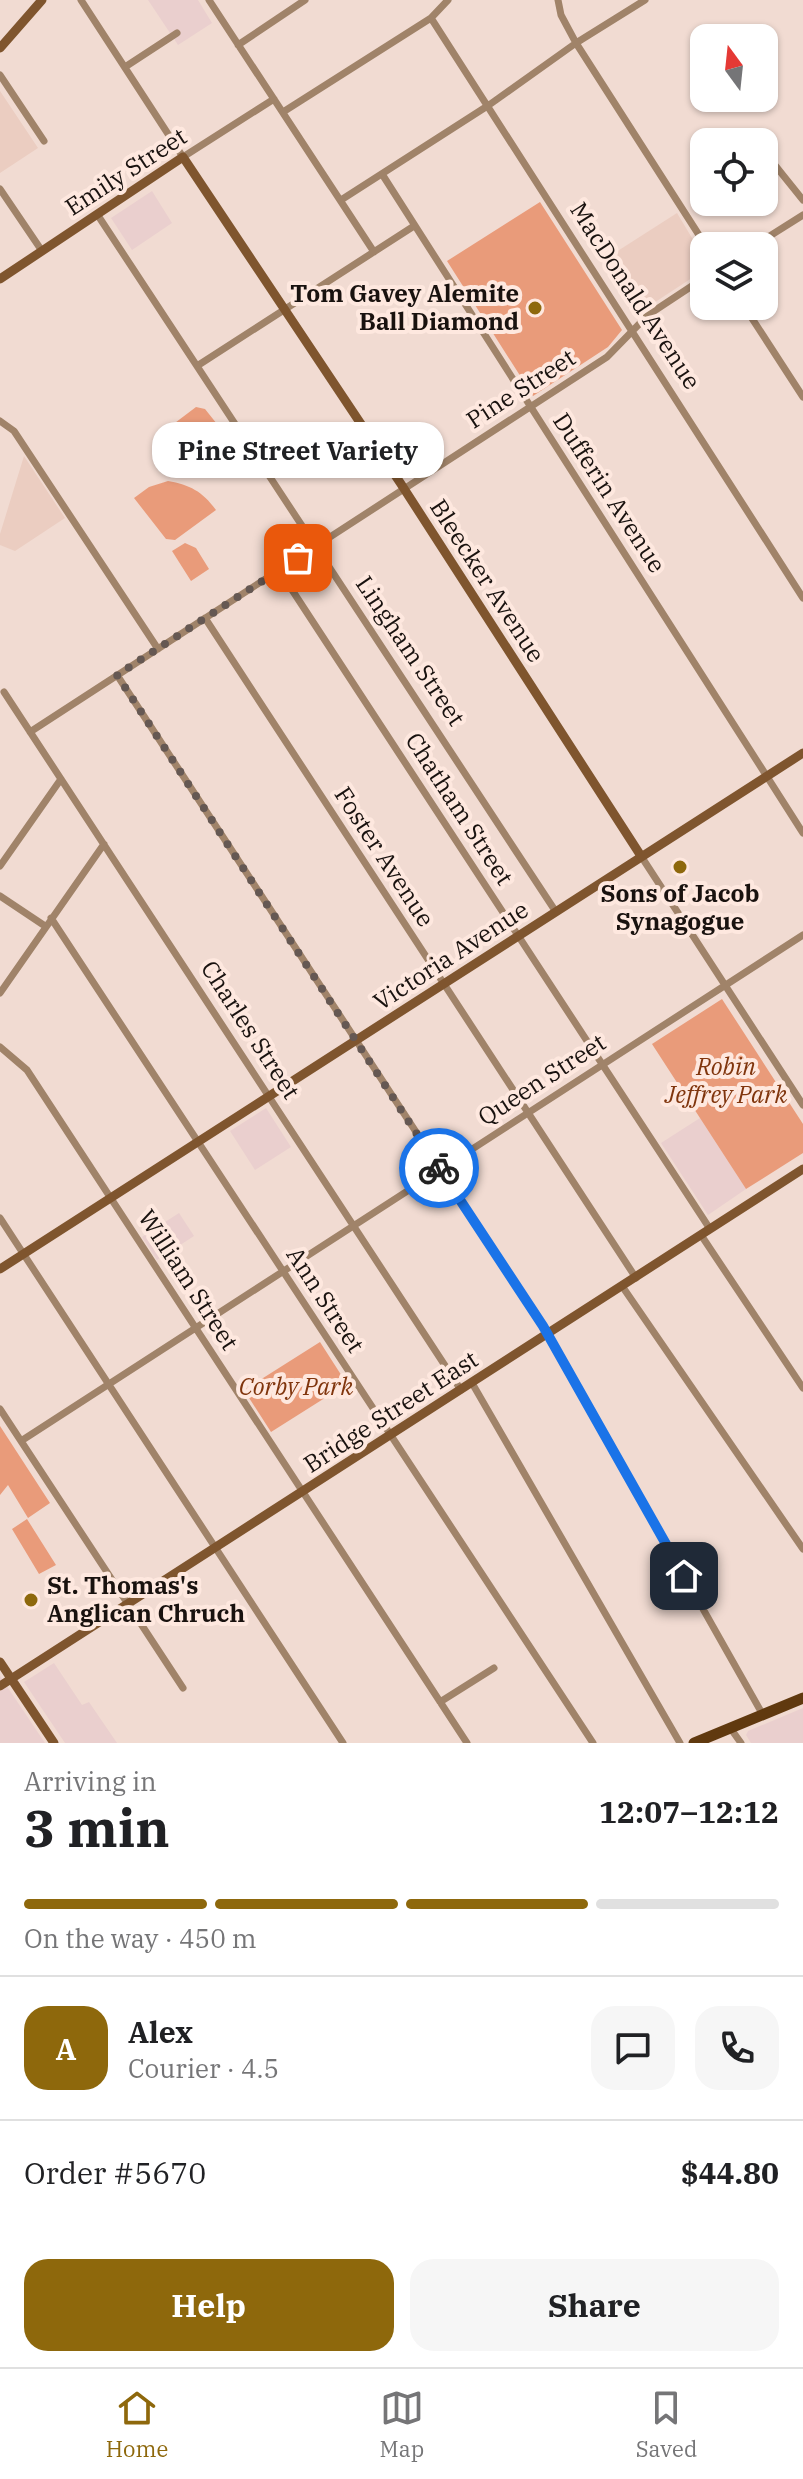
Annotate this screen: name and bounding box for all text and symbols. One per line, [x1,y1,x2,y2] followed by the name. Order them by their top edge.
[690,24,778,112] north arrow
[690,24,778,320] map controls
[59,120,192,222] street label: Emily Street
[690,128,778,216] button: locate
[563,196,708,395] street label: MacDonald Avenue
[690,232,778,320] button: layers
[290,277,519,337] place label: Tom Gavey Alemite Ball Diamond
[526,299,544,317] marker: Tom Gavey Alemite Ball Diamond
[460,341,581,435] street label: Pine Street
[546,406,673,578] street label: Dufferin Avenue
[152,422,444,478] callout: Pine Street Variety
[178,433,418,467] text: Pine Street Variety
[423,493,553,668] street label: Bleecker Avenue
[264,524,332,592] pin
[276,536,320,580] icon: bag
[349,569,473,732] street label: Lingham Street
[399,726,521,891] street label: Chatham Street
[328,780,442,933] street label: Foster Avenue
[671,858,689,876] marker: Sons of Jacob Synagogue
[600,877,760,937] place label: Sons of Jacob Synagogue
[367,893,534,1017] street label: Victoria Avenue
[194,954,308,1105] street label: Charles Street
[471,1026,611,1132] street label: Queen Street
[664,1050,788,1110] park label: Robin Jeffrey Park
[399,1128,479,1208] courier
[417,1146,461,1190] icon: bike
[131,1203,246,1356] street label: William Street
[280,1240,372,1359] street label: Ann Street
[297,1343,484,1480] street label: Bridge Street East
[239,1370,354,1402] park label: Corby Park
[650,1542,718,1610] pin
[662,1554,706,1598] icon: home
[47,1569,245,1629] place label: St. Thomas's Anglican Chruch
[22,1591,40,1609] marker: St. Thomas's Anglican Chruch
[24,1764,157,1798] text: Arriving in
[599,1792,779,1831] text: 12:07–12:12
[24,1794,170,1861] text: 3 min
[24,1921,257,1955] text: On the way · 450 m
[591,2006,675,2090] button: chat
[695,2006,779,2090] button: phone
[128,2012,193,2051] text: Alex
[56,2029,76,2068] text: A
[128,2051,279,2085] text: Courier · 4.5
[24,2153,206,2192] text: Order #5670
[681,2153,779,2192] text: $44.80
[24,2259,394,2351] button: Help
[410,2259,779,2351] button: Share
[106,2386,168,2463] tab: Home
[380,2386,424,2463] tab: Map
[636,2386,697,2463] tab: Saved

